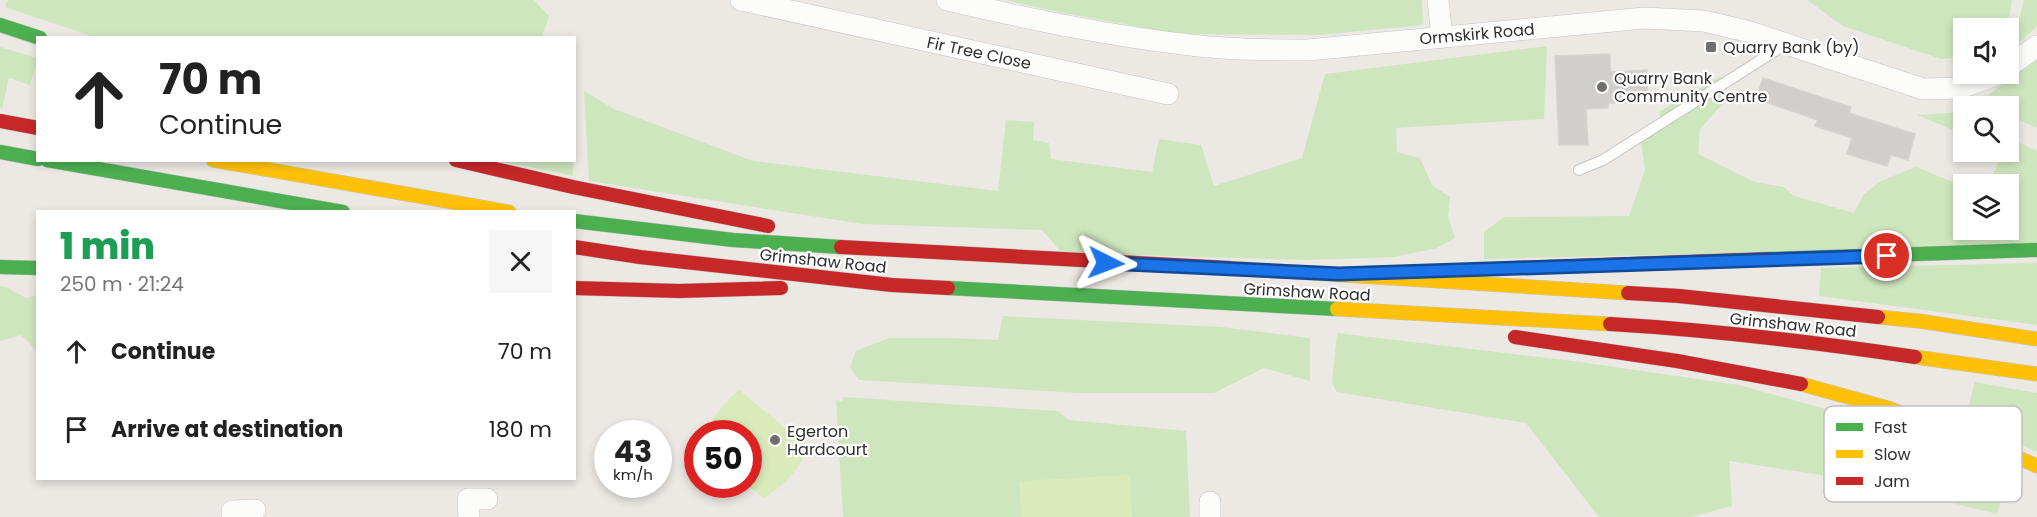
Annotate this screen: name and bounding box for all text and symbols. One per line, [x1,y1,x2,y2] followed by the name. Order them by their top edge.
[1418,18,1536,50] street label: Ormskirk Road
[1953,18,2019,240] map controls
[1953,18,2019,84] button: sound
[925,31,1033,75] street label: Fir Tree Close
[1723,36,1860,59] place label: Quarry Bank (by)
[1704,40,1718,54] marker: Quarry Bank (by)
[159,50,262,109] text: 70 m
[60,60,138,138] icon: ahead
[1614,67,1767,108] place label: Quarry Bank Community Centre
[1595,80,1609,94] marker: Quarry Bank Community Centre
[1953,96,2019,162] button: search
[159,106,282,143] text: Continue
[1953,174,2019,240] button: layers
[60,221,155,272] text: 1 min
[489,230,552,293] button: close
[1861,230,1912,281] pin
[1074,231,1138,295] position arrow
[1870,239,1903,272] icon: arrive
[759,243,887,279] street label: Grimshaw Road
[60,270,184,298] text: 250 m · 21:24
[1243,277,1371,307] street label: Grimshaw Road
[1729,307,1857,343] street label: Grimshaw Road
[60,335,93,368] icon: ahead
[111,336,215,367] text: Continue
[498,336,552,367] text: 70 m
[1824,406,2022,502] legend
[60,413,93,446] icon: arrive
[111,414,343,445] text: Arrive at destination
[489,414,552,445] text: 180 m
[1874,416,1907,439] text: Fast
[684,420,762,498] speed limit sign: 50
[787,420,868,461] place label: Egerton Hardcourt
[614,430,652,473] text: 43
[768,433,782,447] marker: Egerton Hardcourt
[1874,443,1911,466] text: Slow
[613,464,653,485] text: km/h
[1874,470,1910,493] text: Jam

